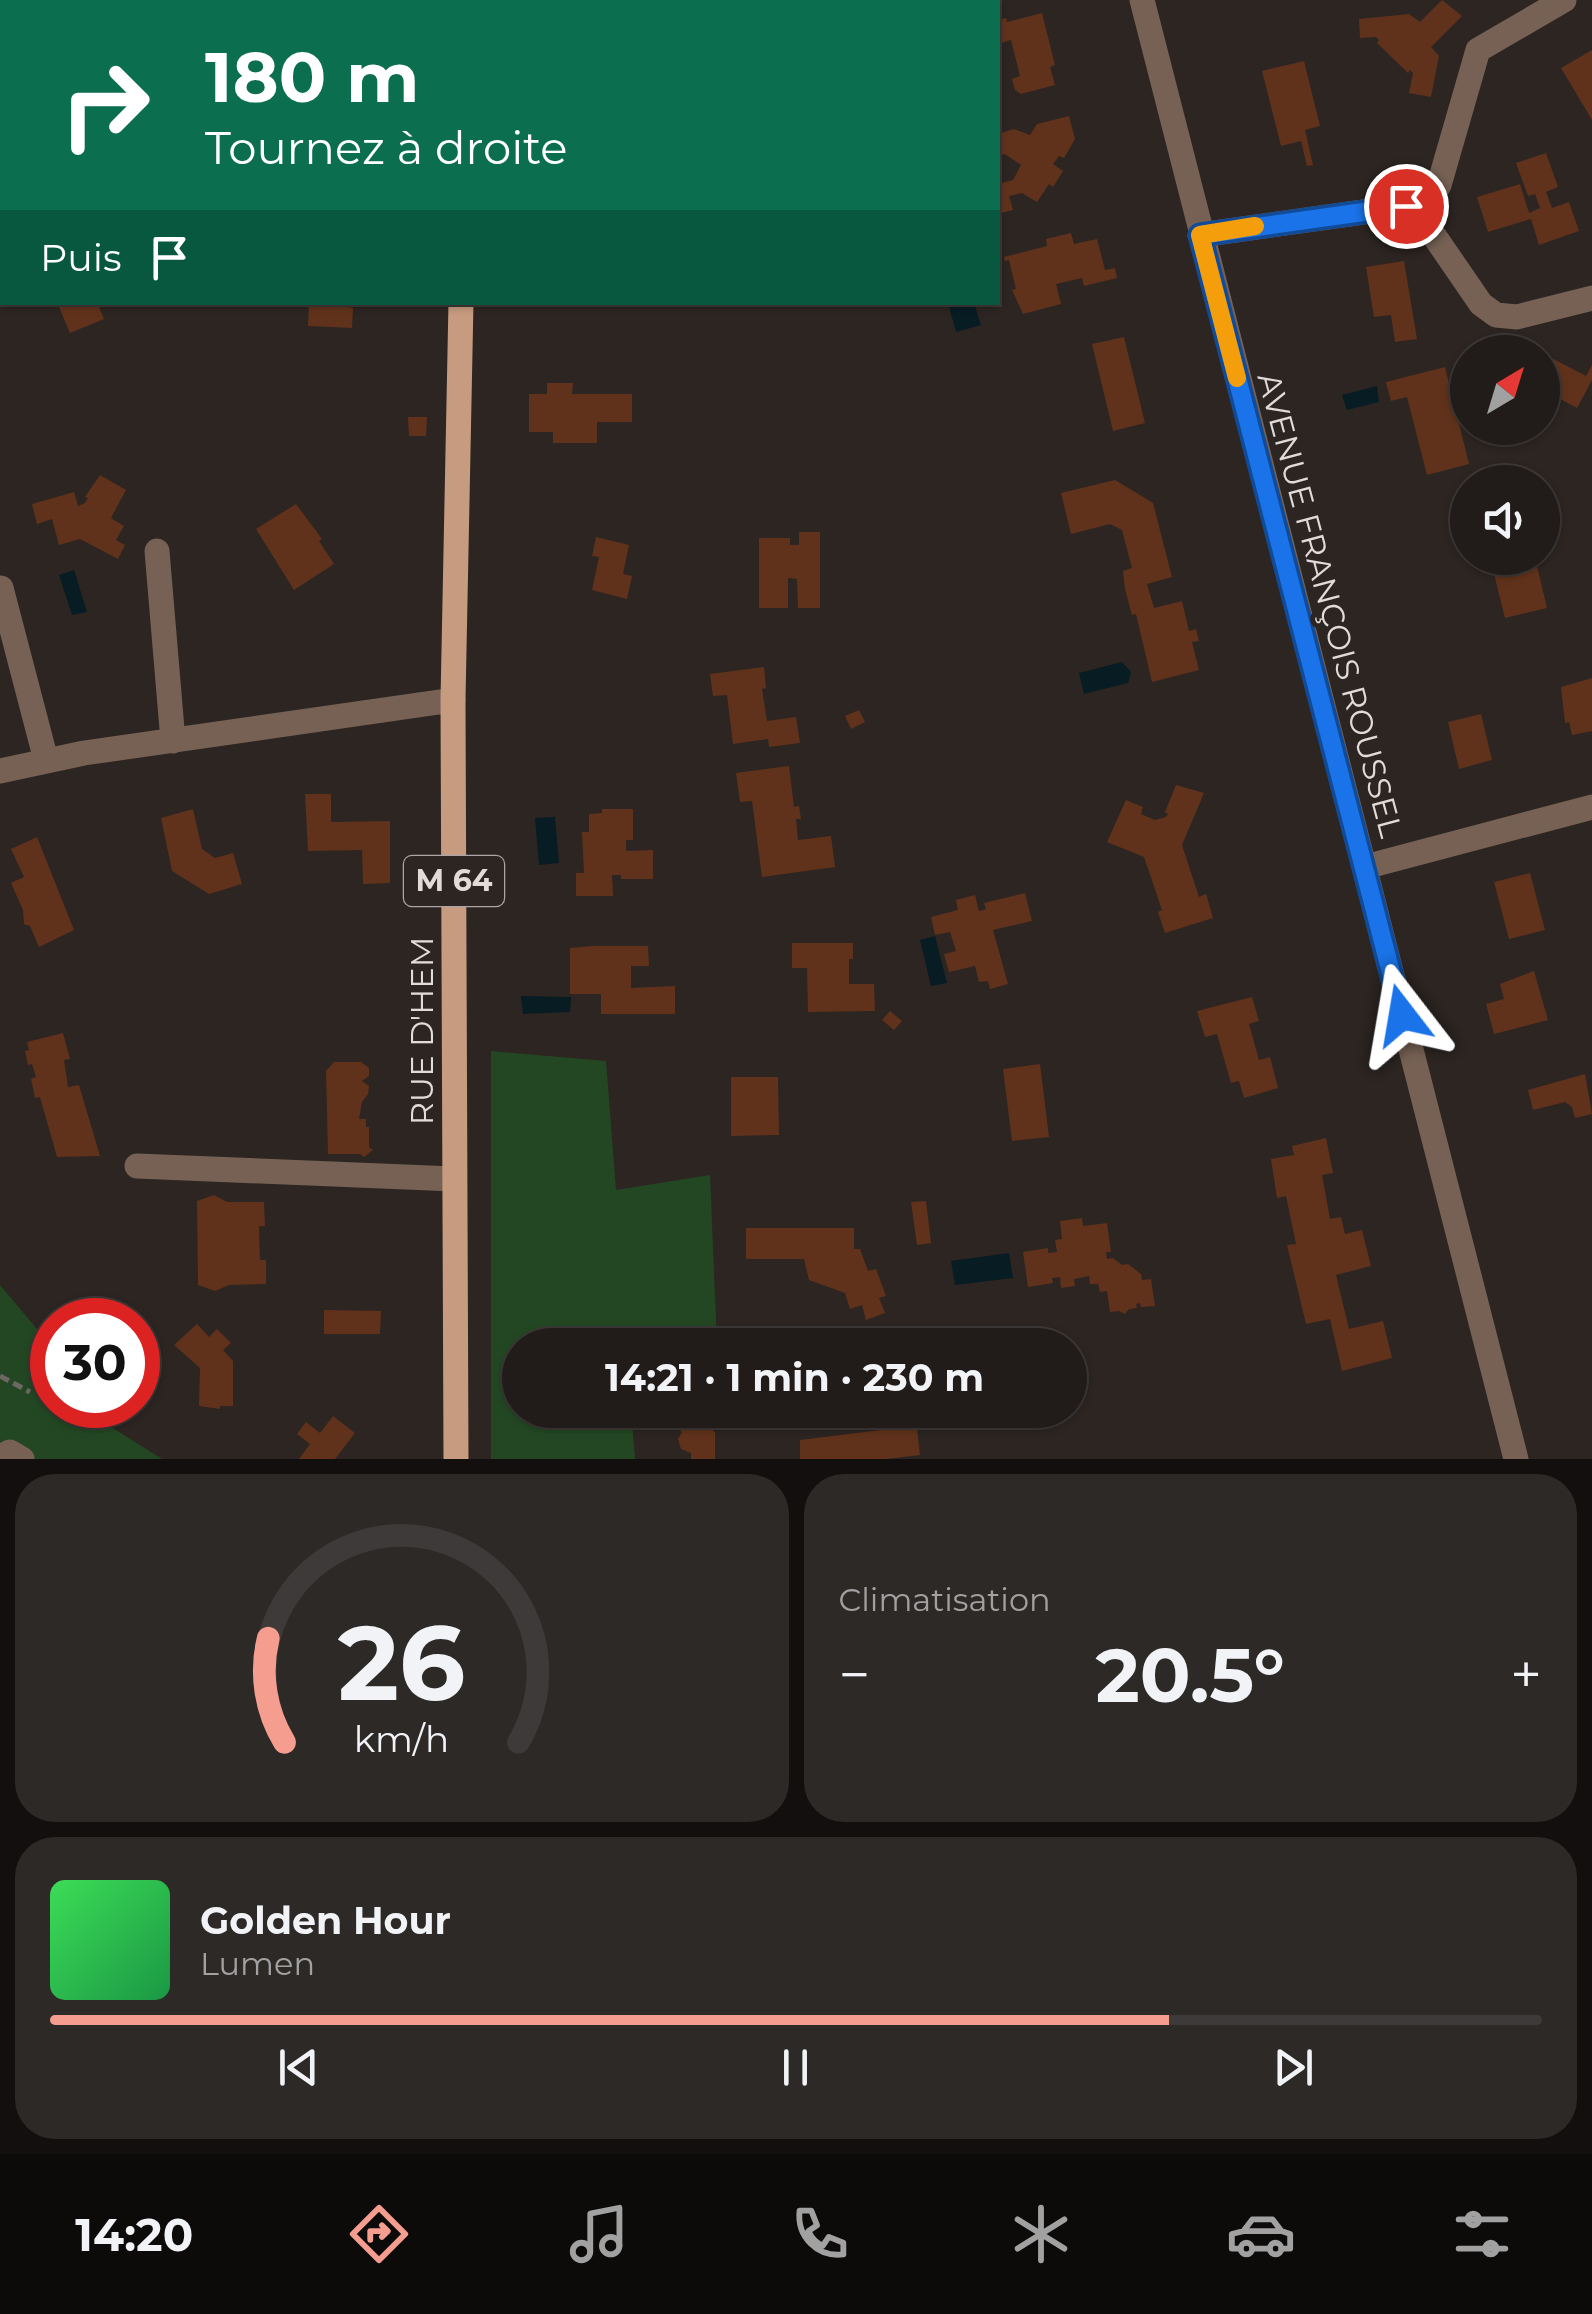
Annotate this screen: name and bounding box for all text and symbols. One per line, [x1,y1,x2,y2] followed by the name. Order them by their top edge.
[205,34,419,120] text: 180 m
[40,40,170,170] icon: right
[205,120,568,175] text: Tournez à droite
[1364,164,1449,249] pin
[1379,179,1434,234] icon: arrive
[142,230,197,285] icon: arrive
[40,234,122,281] text: Puis
[1450,335,1560,445] north arrow
[1450,335,1560,575] map controls
[1250,368,1411,842] street label: AVENUE FRANÇOIS ROUSSEL
[1450,465,1560,575] button: sound
[404,856,504,906] road number: M 64
[402,937,441,1125] street label: RUE D'HEM
[1350,963,1454,1067] position arrow
[30,1298,160,1428] speed limit sign: 30
[605,1354,984,1401] text: 14:21 · 1 min · 230 m
[839,1580,1051,1619] text: Climatisation
[338,1599,466,1726] text: 26
[1096,1629,1285,1721] text: 20.5°
[839,1641,870,1708] text: −
[1510,1641,1542,1708] text: +
[354,1717,449,1761] text: km/h
[200,1897,451,1944] text: Golden Hour
[200,1944,315,1983] text: Lumen
[271,2040,326,2095] icon: previous
[768,2040,823,2095] icon: pause
[1266,2040,1321,2095] icon: next
[344,2199,414,2269] icon: directions
[564,2199,634,2269] icon: music
[785,2199,855,2269] icon: phone
[1006,2199,1076,2269] icon: climate
[1226,2199,1296,2269] icon: car
[1447,2199,1517,2269] icon: filters
[75,2207,193,2262] text: 14:20

